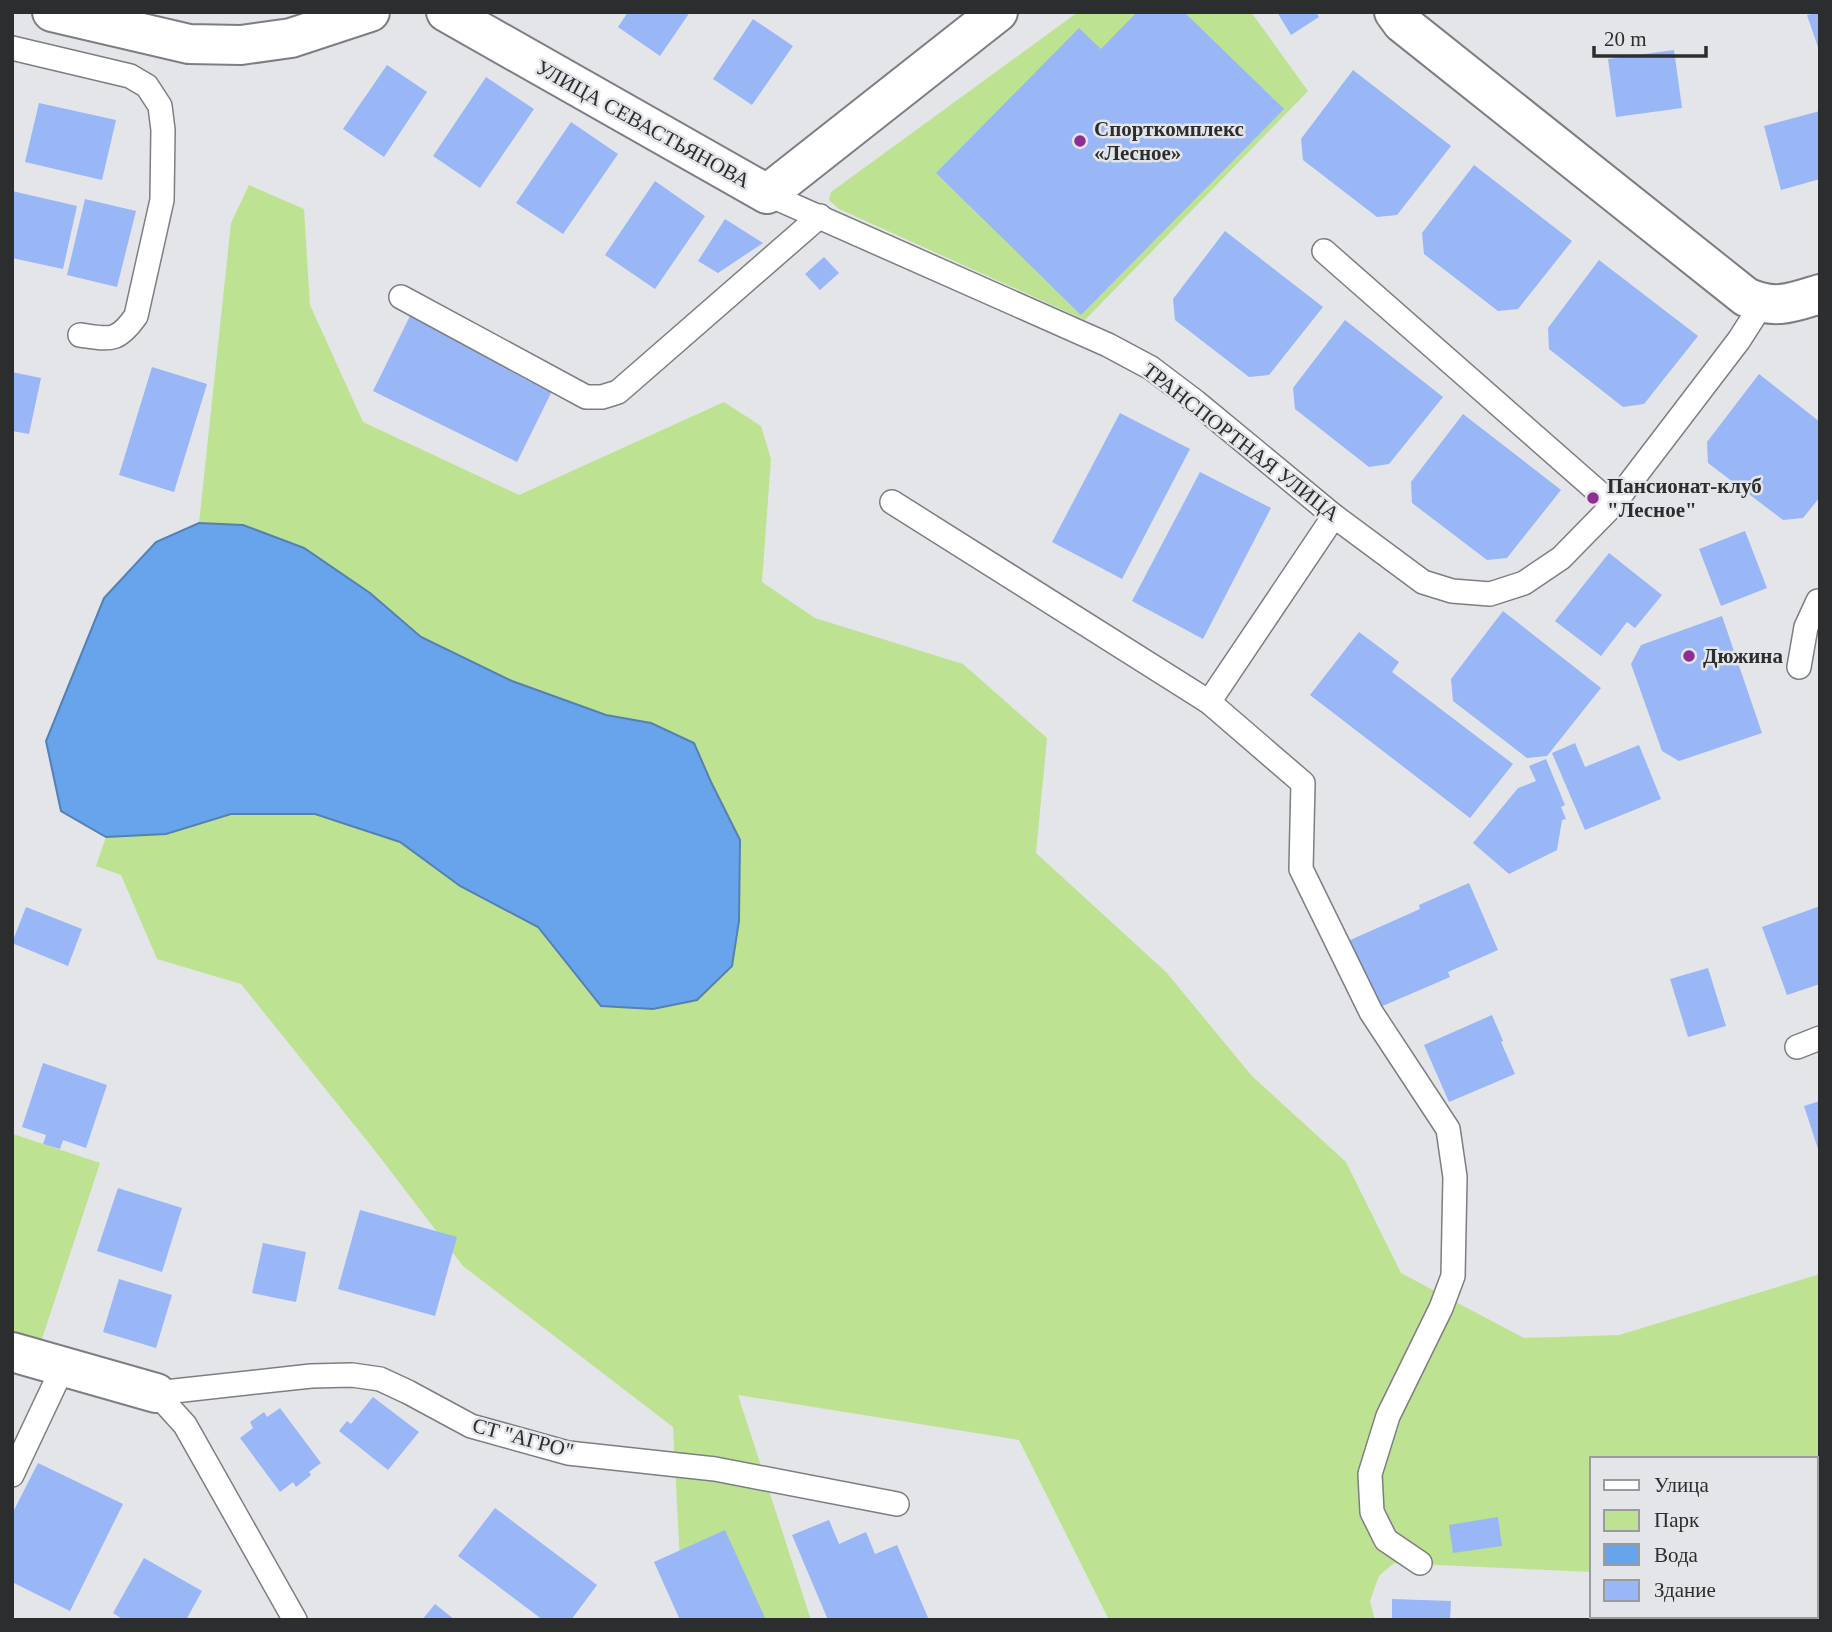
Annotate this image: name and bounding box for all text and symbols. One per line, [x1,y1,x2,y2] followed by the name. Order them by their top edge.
[1594,14,1706,58] scale bar
[1604,27,1647,51] text: 20 m
[532,55,755,193] street label: УЛИЦА СЕВАСТЬЯНОВА
[1094,117,1244,165] place label: Спорткомплекс «Лесное»
[1072,133,1088,149] marker: Спорткомплекс «Лесное»
[1138,358,1345,527] street label: ТРАНСПОРТНАЯ УЛИЦА
[1607,474,1762,522] place label: Пансионат-клуб "Лесное"
[1585,490,1601,506] marker: Пансионат-клуб "Лесное"
[1703,644,1783,668] place label: Дюжина
[1681,648,1697,664] marker: Дюжина
[470,1413,576,1463] street label: СТ "АГРО"
[1590,1457,1818,1618] legend
[1654,1473,1709,1497] text: Улица
[1654,1508,1700,1532] text: Парк
[1654,1543,1699,1567] text: Вода
[1654,1578,1716,1602] text: Здание

